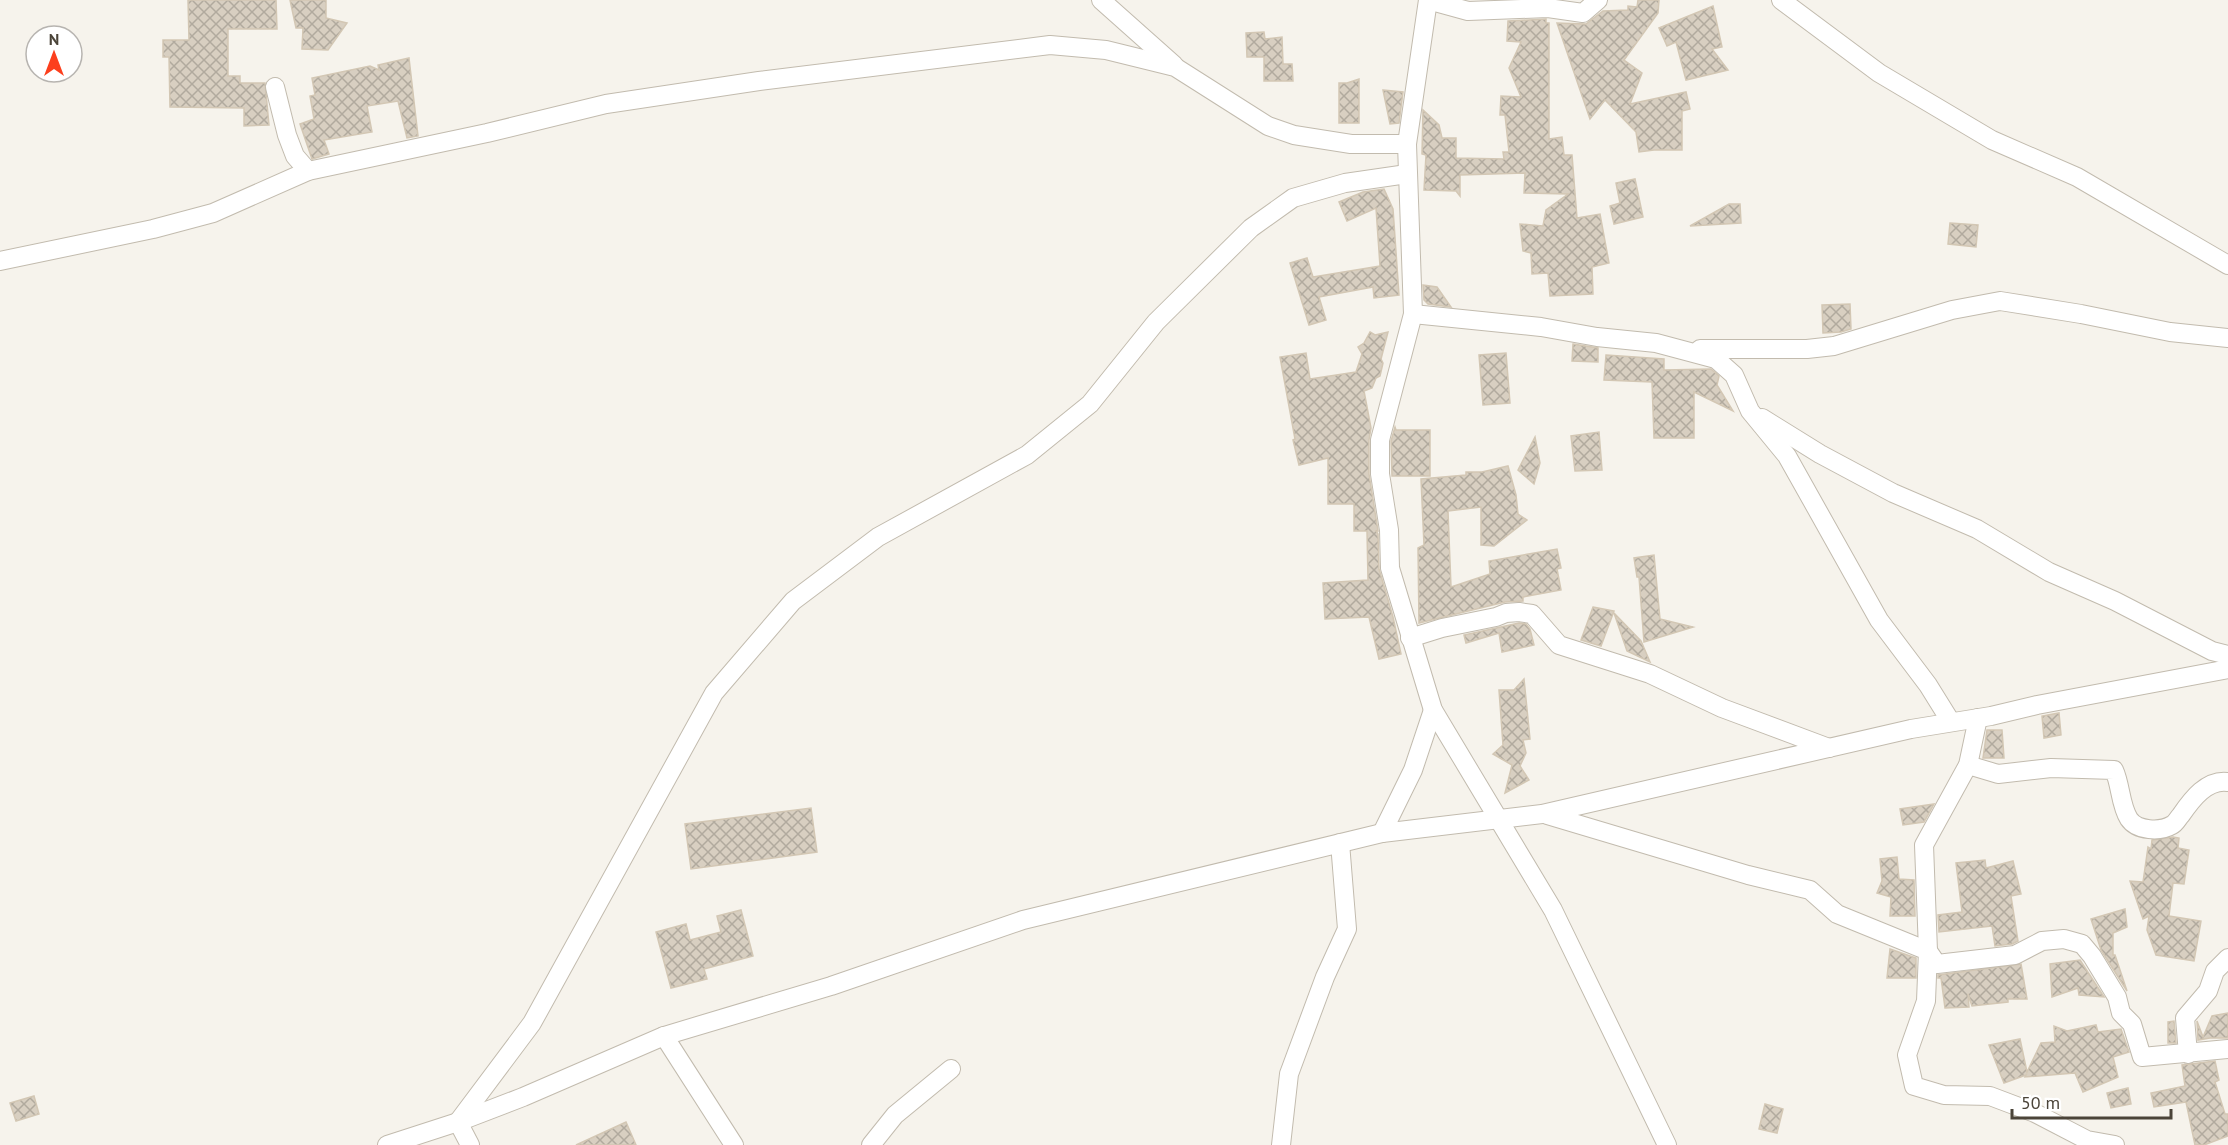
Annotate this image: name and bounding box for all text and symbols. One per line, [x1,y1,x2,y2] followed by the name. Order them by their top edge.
[24,24,84,84] north arrow
[49,29,59,49] text: N
[2012,1082,2171,1120] scale bar
[2021,1091,2060,1114] text: 50 m

